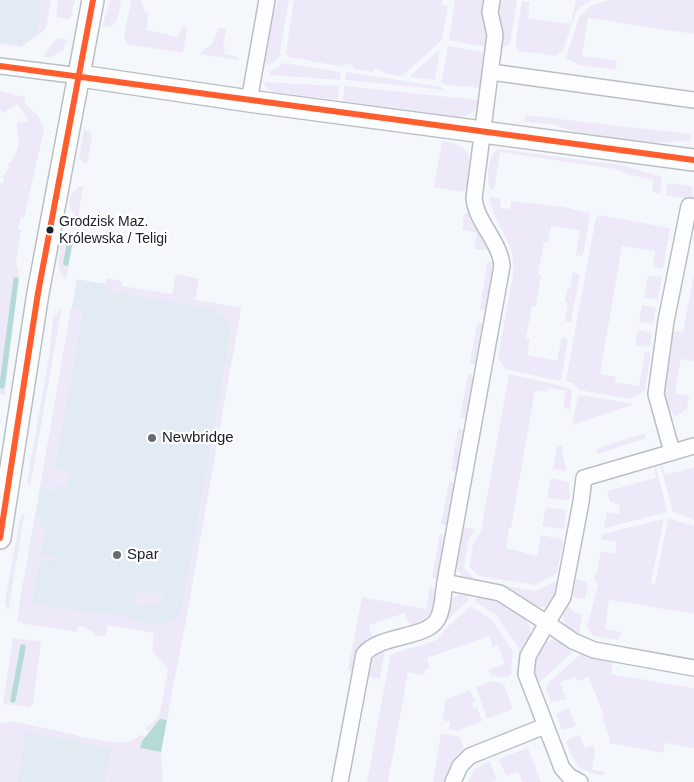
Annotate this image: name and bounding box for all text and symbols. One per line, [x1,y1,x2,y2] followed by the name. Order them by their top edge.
[59,214,167,246] place label: Grodzisk Maz. Królewska / Teligi
[45,225,55,235] marker: Grodzisk Maz. Królewska / Teligi
[162,429,234,447] place label: Newbridge
[146,432,158,444] marker: Newbridge
[127,546,159,564] place label: Spar
[111,549,123,561] marker: Spar

